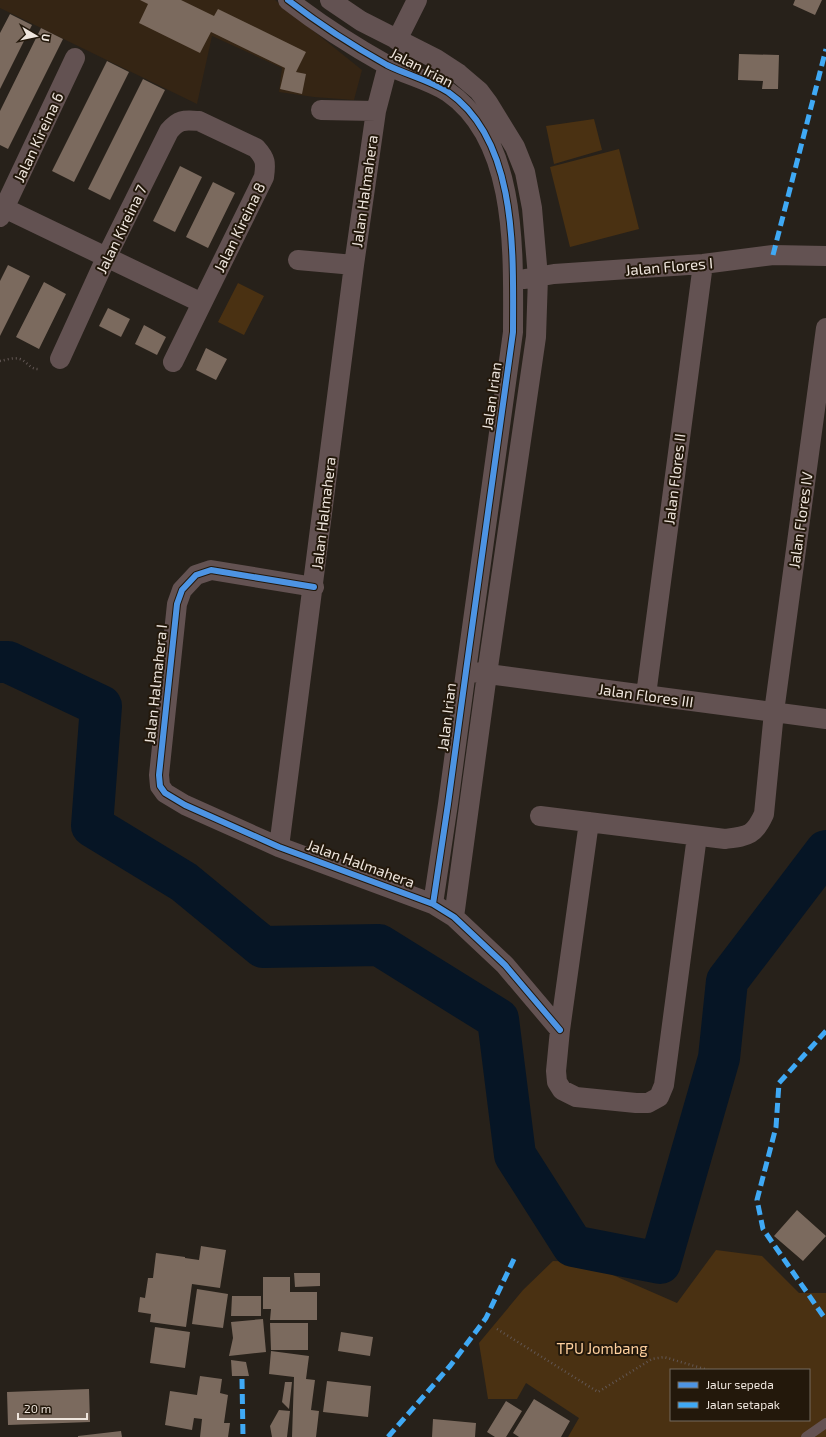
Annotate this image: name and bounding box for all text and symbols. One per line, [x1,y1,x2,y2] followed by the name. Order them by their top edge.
[16,16,56,56] north arrow
[39,33,53,42] text: U
[387,43,457,91] street label: Jalan Irian
[9,89,67,185] street label: Jalan Kireina 6
[347,134,381,248] street label: Jalan Halmahera
[210,179,268,275] street label: Jalan Kireina 8
[92,182,150,276] street label: Jalan Kireina 7
[624,253,714,279] street label: Jalan Flores I
[477,361,505,431] street label: Jalan Irian
[659,432,689,526] street label: Jalan Flores II
[307,456,339,570] street label: Jalan Halmahera
[784,471,816,569] street label: Jalan Flores IV
[140,623,170,745] street label: Jalan Halmahera I
[597,679,695,711] street label: Jalan Flores III
[433,682,459,752] street label: Jalan Irian
[305,835,417,891] street label: Jalan Halmahera
[556,1339,648,1357] park label: TPU Jombang
[670,1369,810,1421] legend
[706,1377,774,1391] text: Jalur sepeda
[18,1395,87,1421] scale bar
[706,1397,780,1411] text: Jalan setapak
[24,1401,51,1415] text: 20 m

